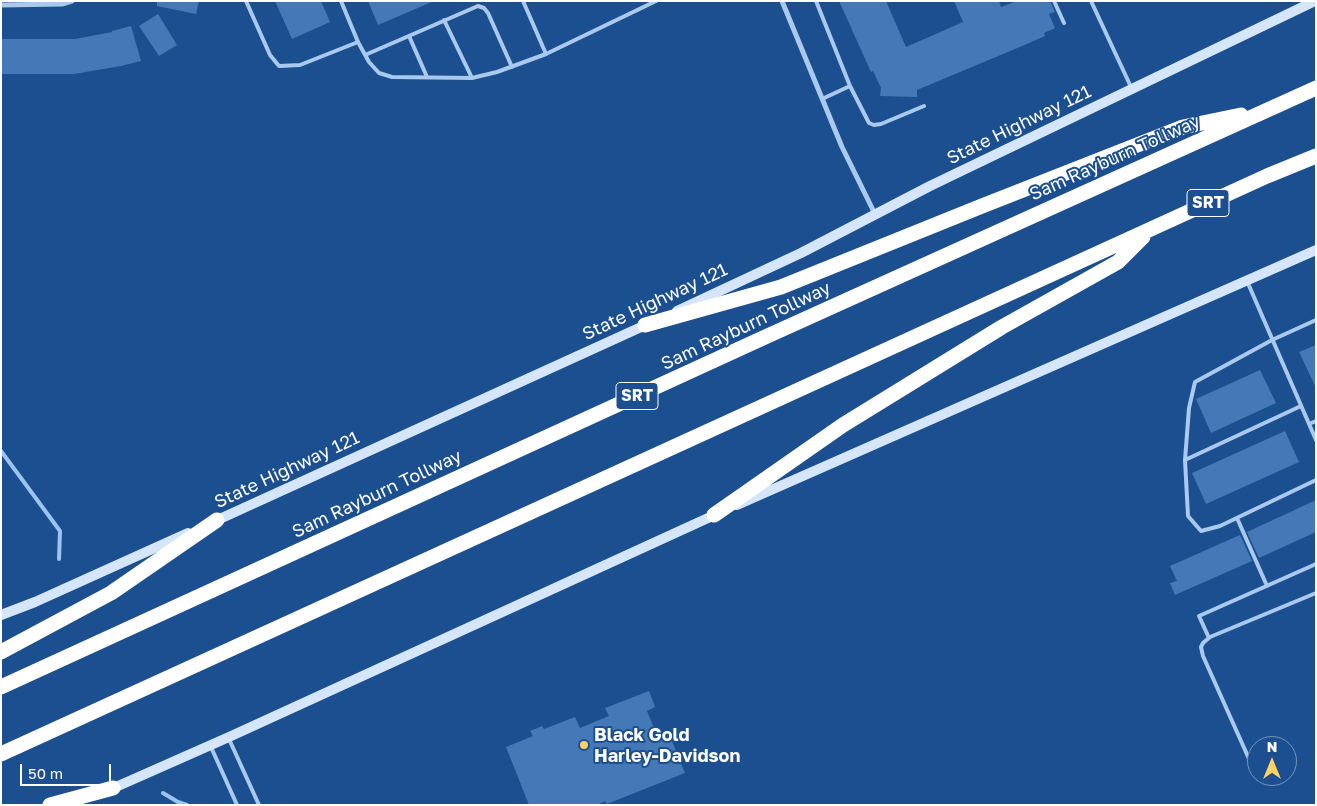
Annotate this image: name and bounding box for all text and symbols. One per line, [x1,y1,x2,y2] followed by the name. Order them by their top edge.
[944,81,1094,169] street label: State Highway 121
[1026,111,1204,205] street label: Sam Rayburn Tollway
[1187,190,1229,217] road number: SRT
[579,259,731,345] street label: State Highway 121
[658,277,834,375] street label: Sam Rayburn Tollway
[616,382,658,410] road number: SRT
[211,427,363,513] street label: State Highway 121
[289,445,465,543] street label: Sam Rayburn Tollway
[594,724,740,766] place label: Black Gold Harley-Davidson
[1247,736,1297,786] north arrow
[1267,738,1277,755] text: N
[578,739,590,751] marker: Black Gold Harley-Davidson
[22,754,114,786] scale bar
[28,764,63,782] text: 50 m

